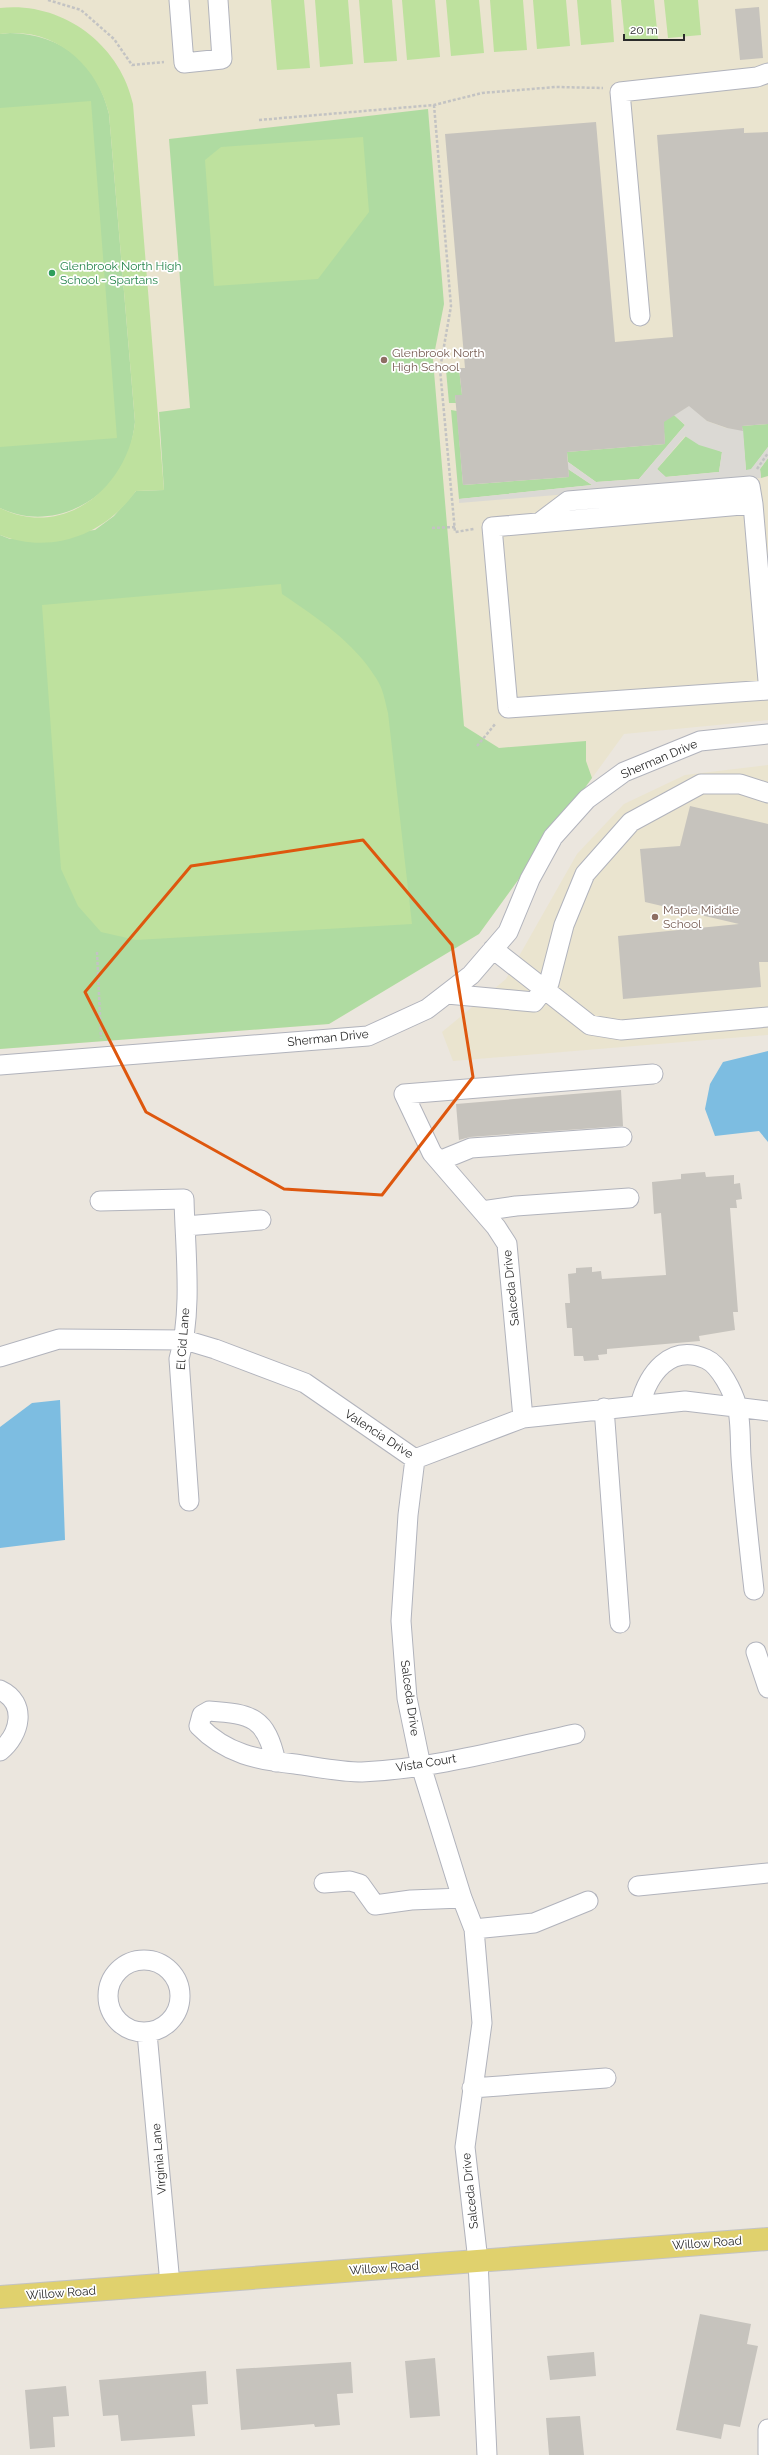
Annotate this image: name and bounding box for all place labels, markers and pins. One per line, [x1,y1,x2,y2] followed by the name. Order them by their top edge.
[60,259,182,287] place label: Glenbrook North High School - Spartans
[47,268,57,278] marker: Glenbrook North High School - Spartans
[392,346,485,374] place label: Glenbrook North High School
[379,355,389,365] marker: Glenbrook North High School
[663,903,739,931] place label: Maple Middle School
[650,912,660,922] marker: Maple Middle School

